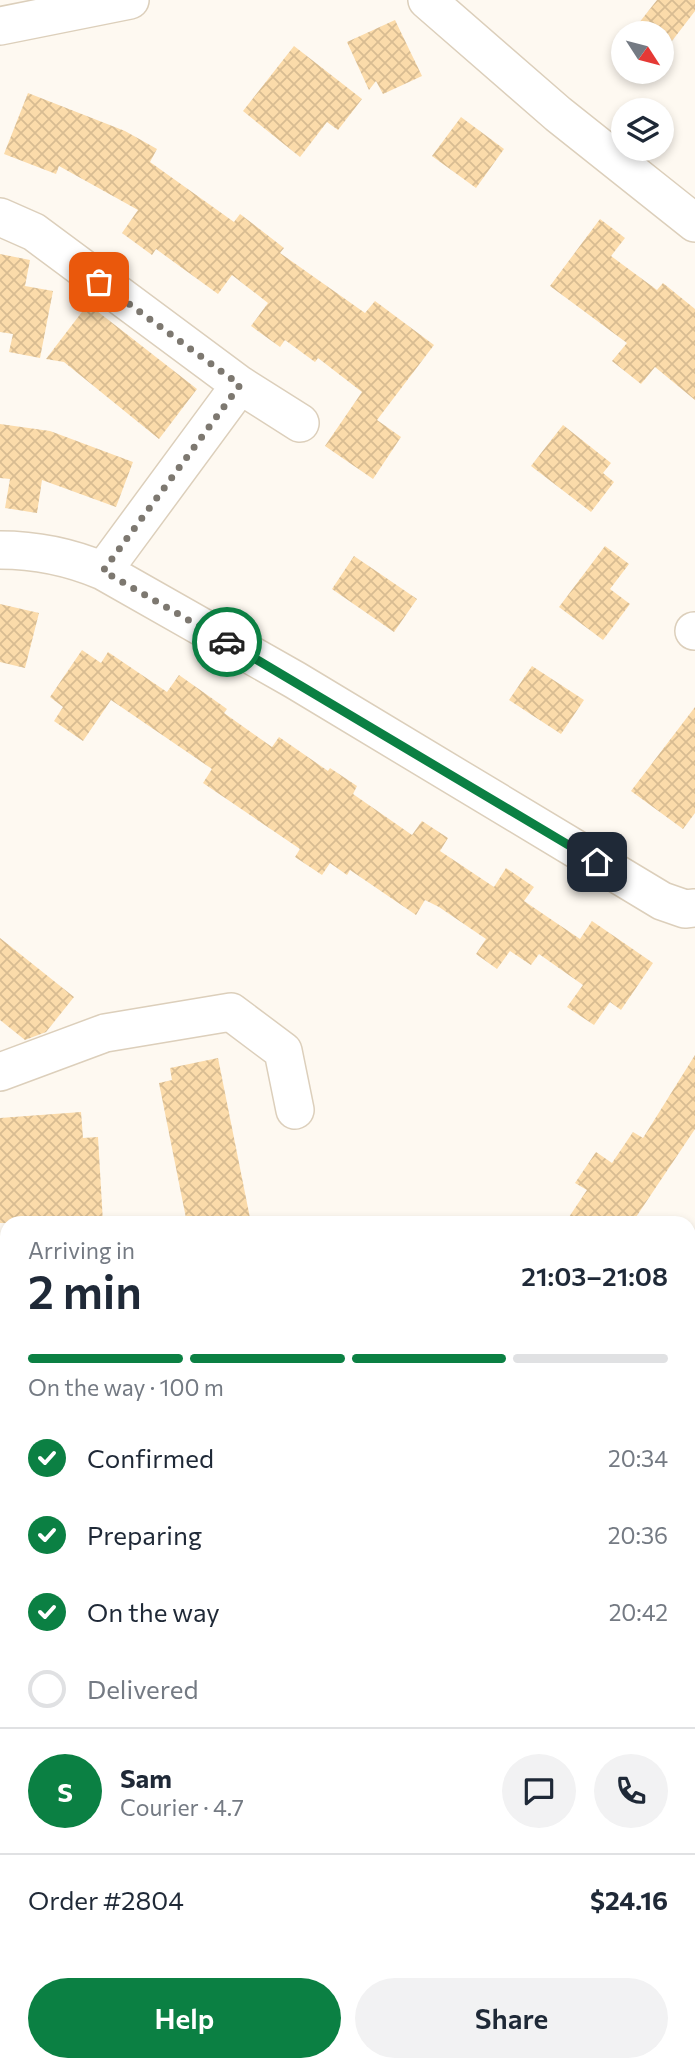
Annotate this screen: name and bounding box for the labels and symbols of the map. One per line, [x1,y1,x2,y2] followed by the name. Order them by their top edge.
[611,21,674,84] north arrow
[69,252,129,312] pin
[192,607,262,677] courier
[567,832,627,892] pin

